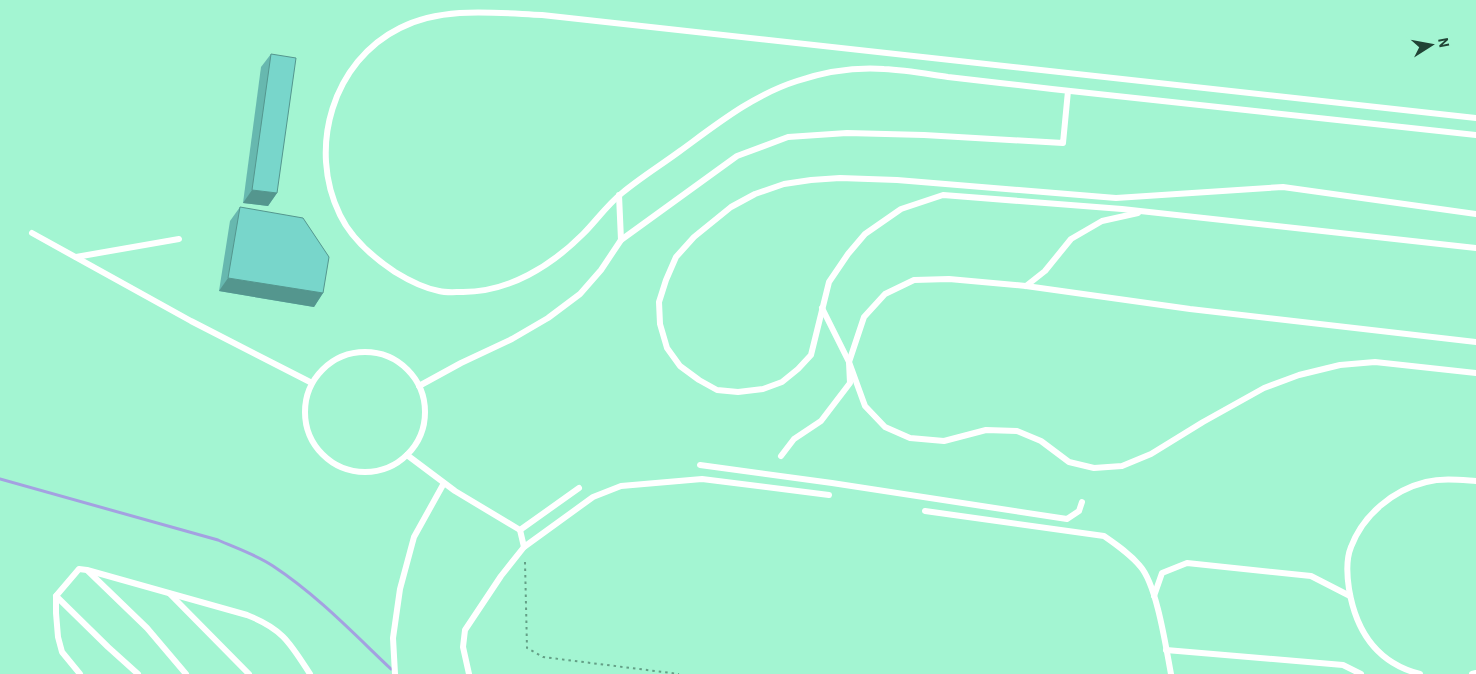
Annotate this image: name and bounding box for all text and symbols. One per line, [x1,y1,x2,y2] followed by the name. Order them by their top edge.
[1406,20,1456,70] north arrow
[1435,36,1453,49] text: N

